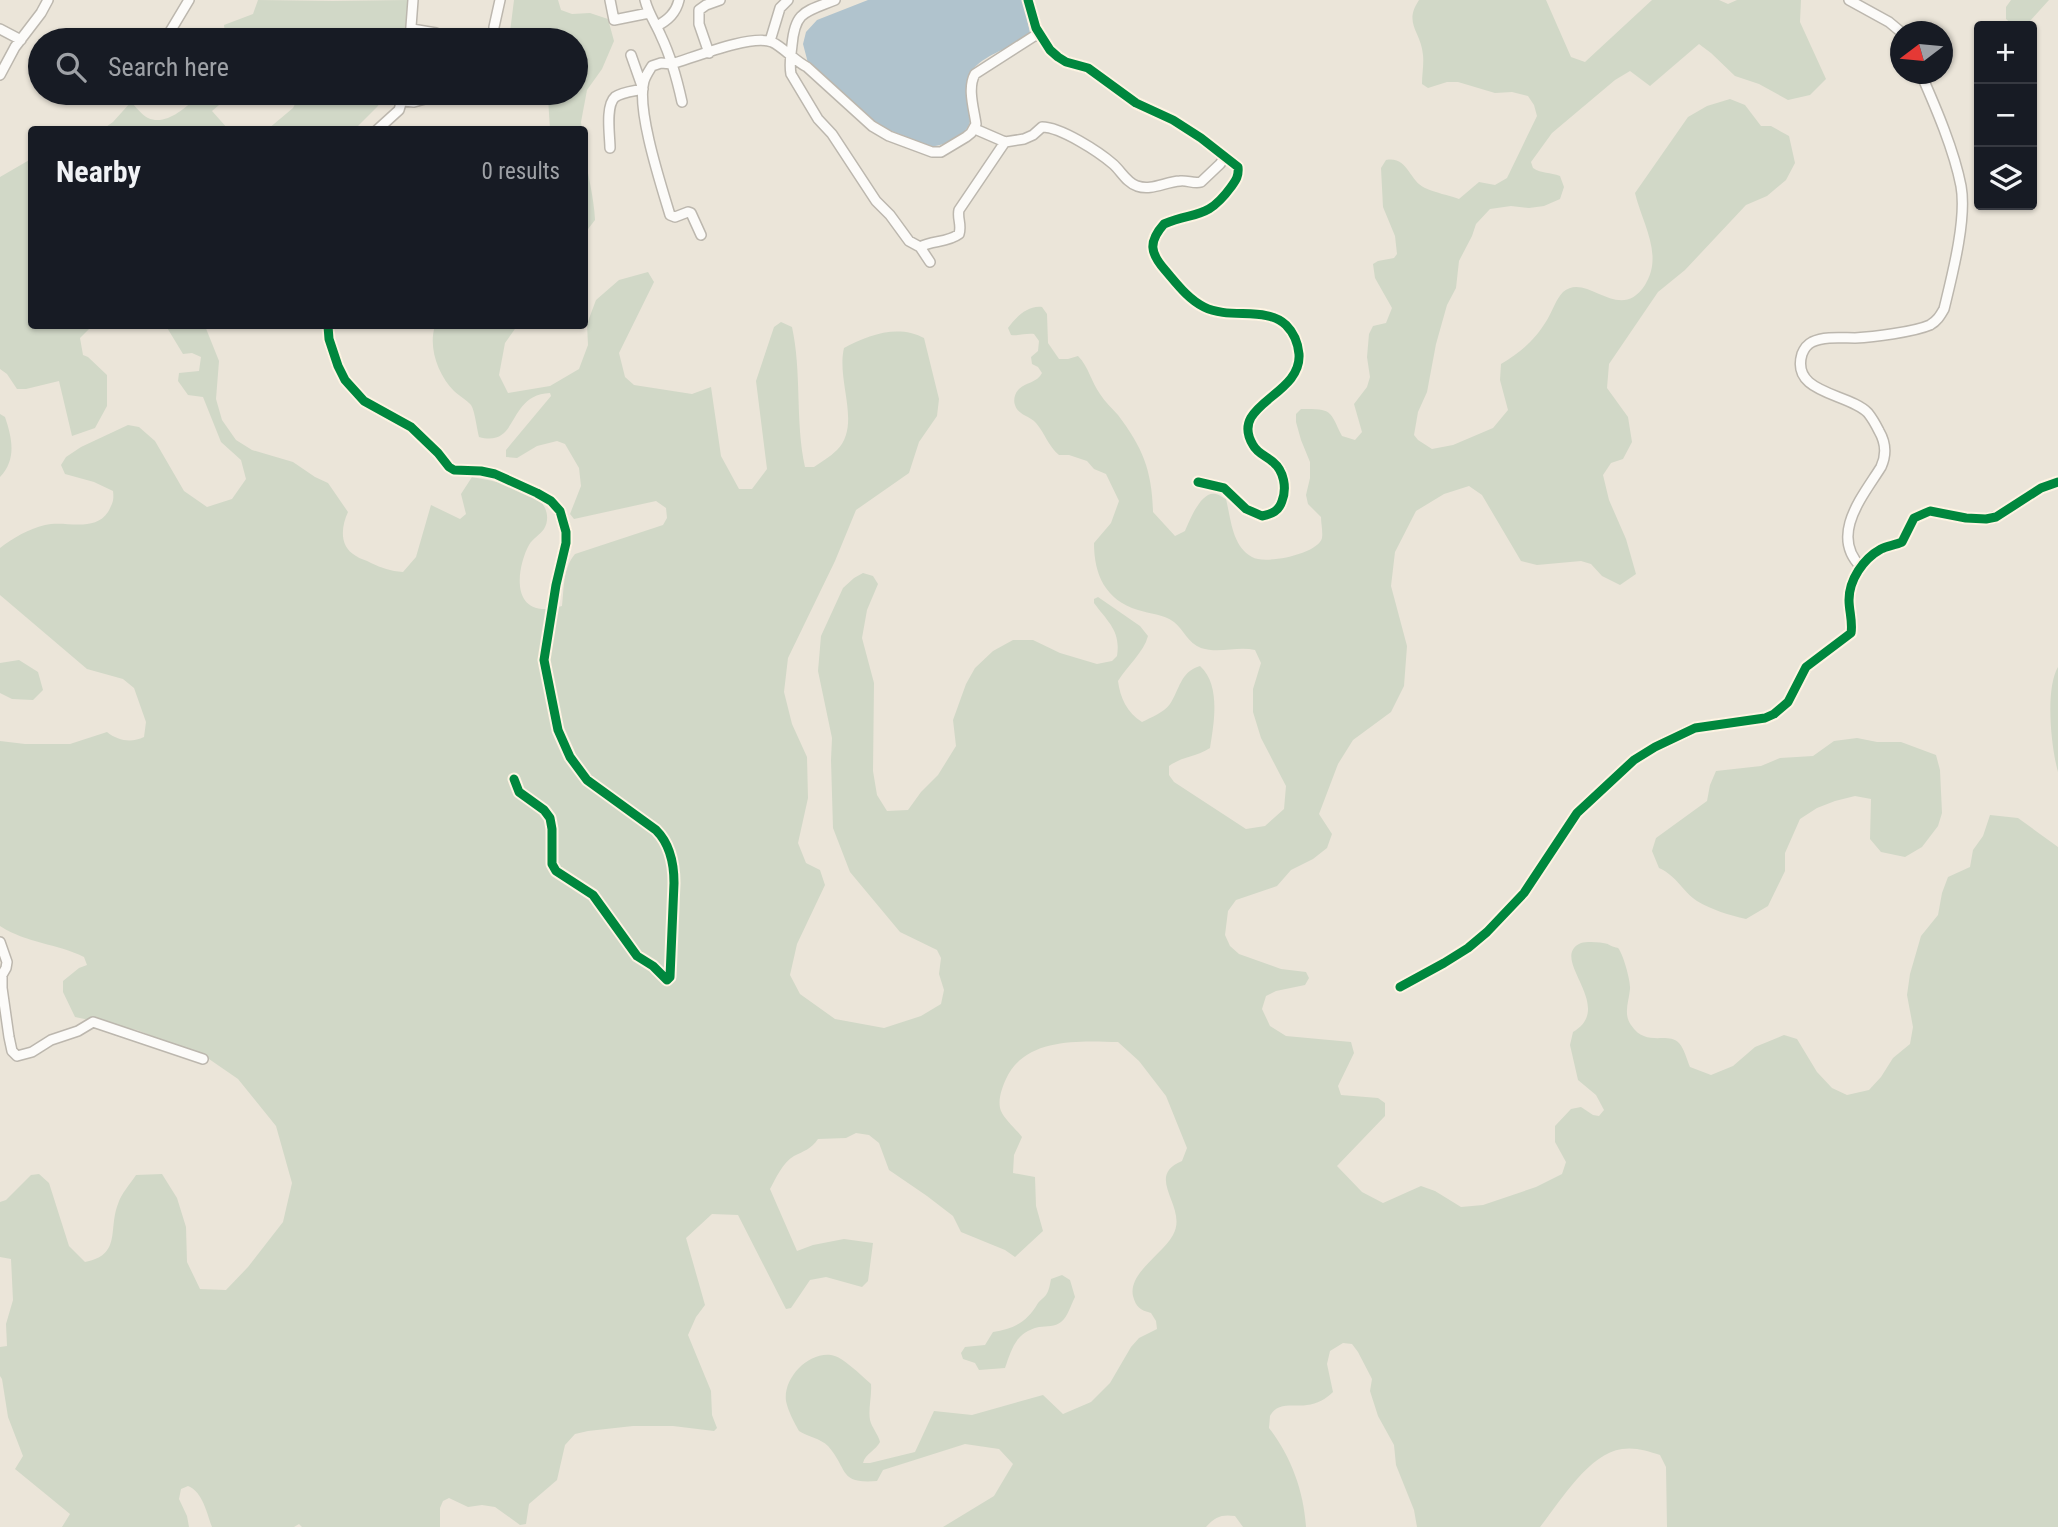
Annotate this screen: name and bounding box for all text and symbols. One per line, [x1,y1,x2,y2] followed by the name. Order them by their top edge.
[1890,21,1953,84] north arrow
[1974,21,2037,210] map controls
[1974,21,2037,84] button: +
[28,28,588,105] search box
[52,48,90,86] icon: search
[108,52,229,82] text: Search here
[1974,84,2037,147] button: −
[1974,147,2037,210] button: layers
[56,154,141,189] text: Nearby
[482,158,560,185] text: 0 results

